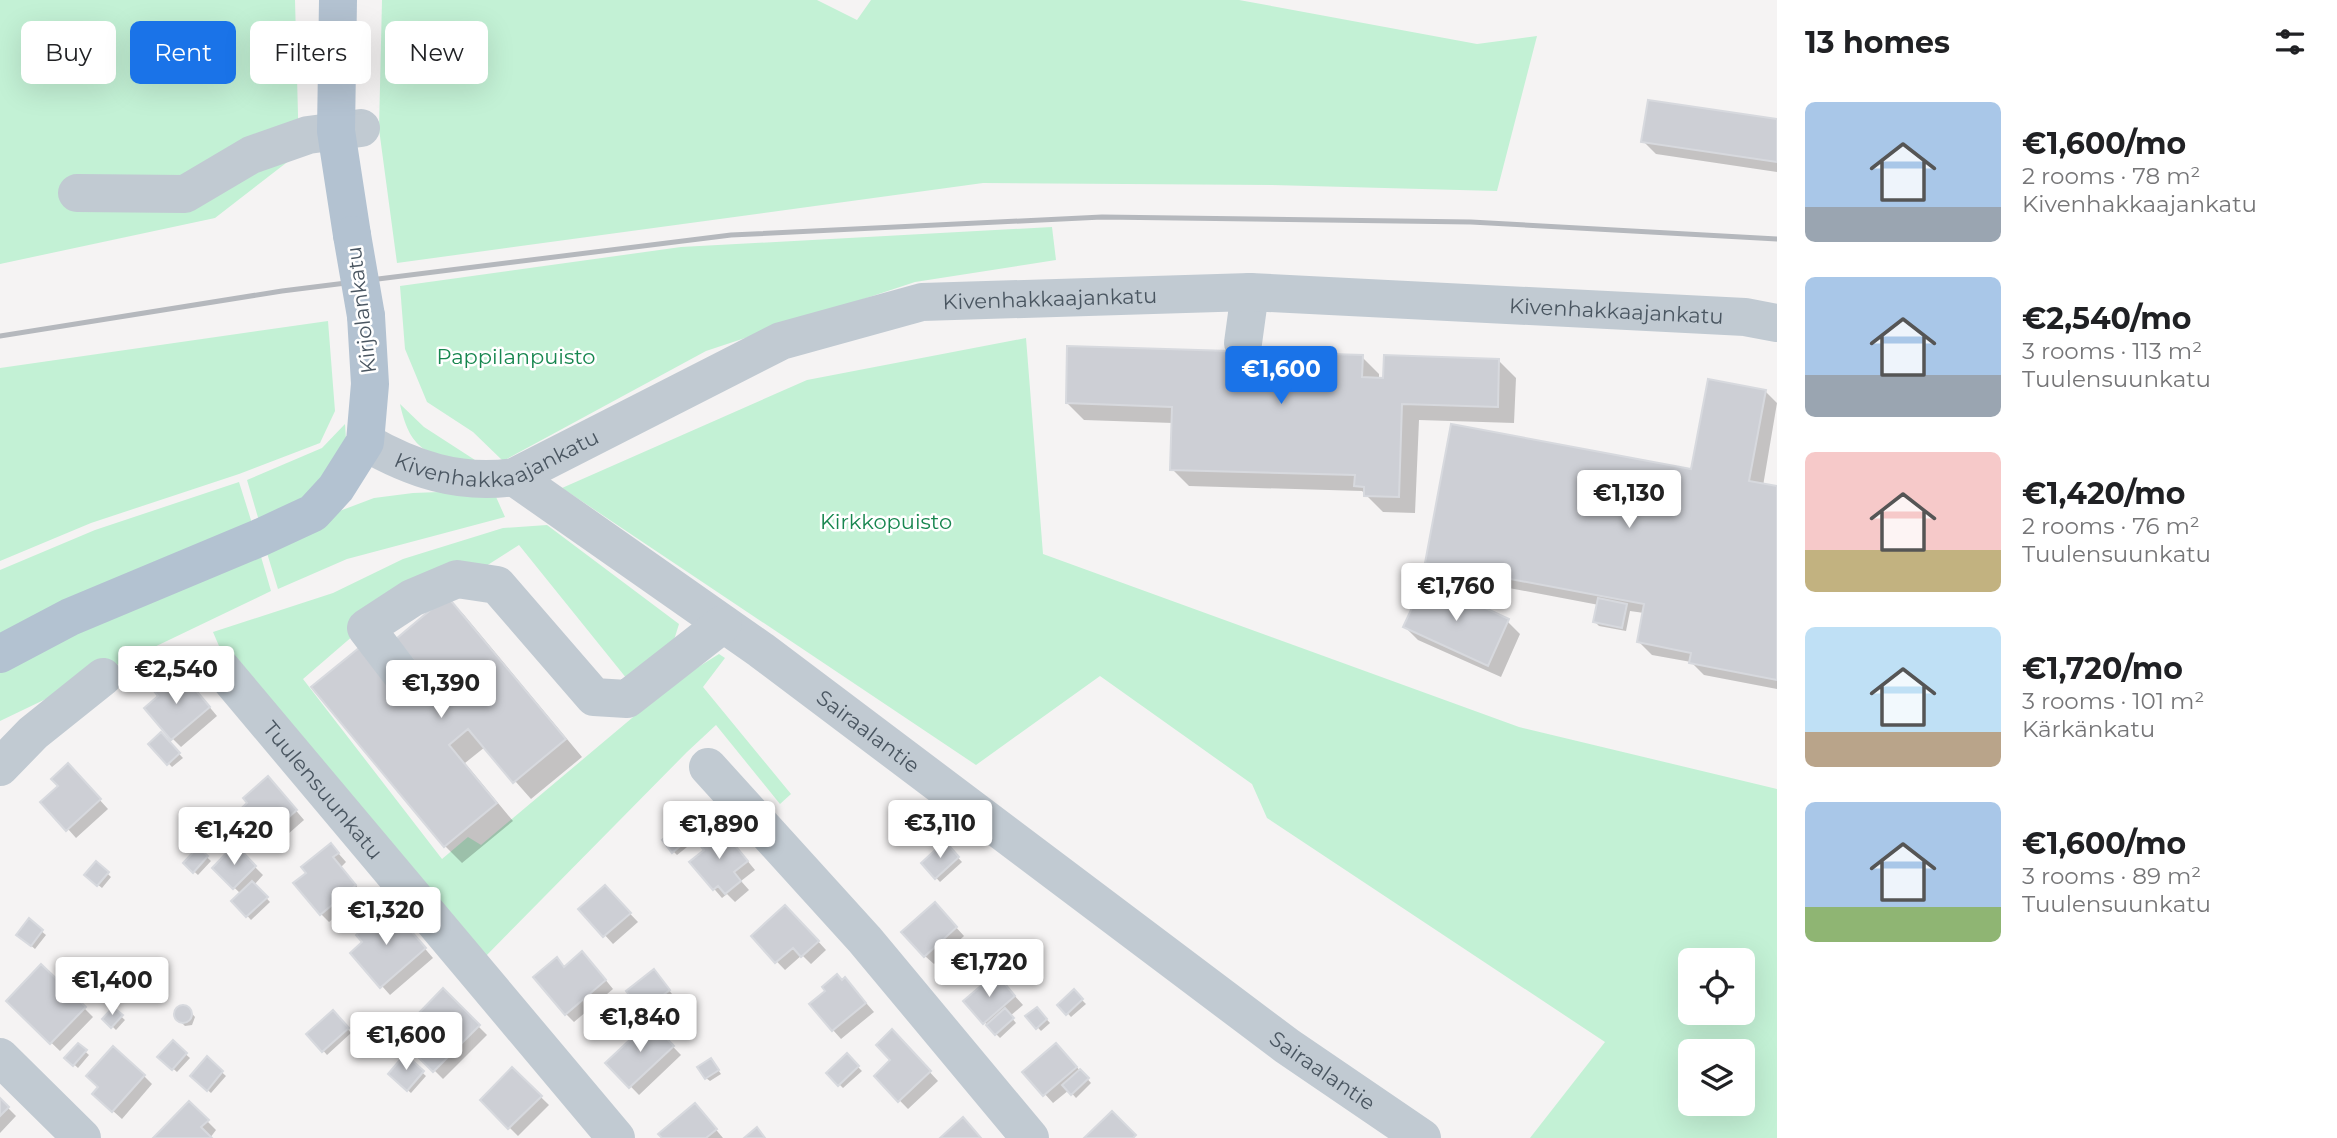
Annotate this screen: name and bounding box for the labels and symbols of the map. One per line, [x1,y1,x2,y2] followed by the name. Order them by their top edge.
[341,245,381,375] street label: Kirjolankatu
[942,282,1158,314] street label: Kivenhakkaajankatu
[1509,293,1724,328] street label: Kivenhakkaajankatu
[436,344,596,369] park label: Pappilanpuisto
[1224,346,1338,406] pin: €1,600
[391,424,603,492] street label: Kivenhakkaajankatu
[1572,470,1686,530] pin: €1,130
[820,509,952,534] park label: Kirkkopuisto
[1399,564,1513,623] pin: €1,760
[119,646,233,706] pin: €2,540
[384,660,498,720] pin: €1,390
[812,684,925,778] street label: Sairaalantie
[258,716,388,864] street label: Tuulensuunkatu
[883,800,997,860] pin: €3,110
[662,802,776,861] pin: €1,890
[177,808,291,867] pin: €1,420
[329,888,443,947] pin: €1,320
[932,940,1046,999] pin: €1,720
[55,958,169,1017] pin: €1,400
[583,995,697,1054] pin: €1,840
[349,1012,463,1072] pin: €1,600
[1265,1025,1380,1115] street label: Sairaalantie

